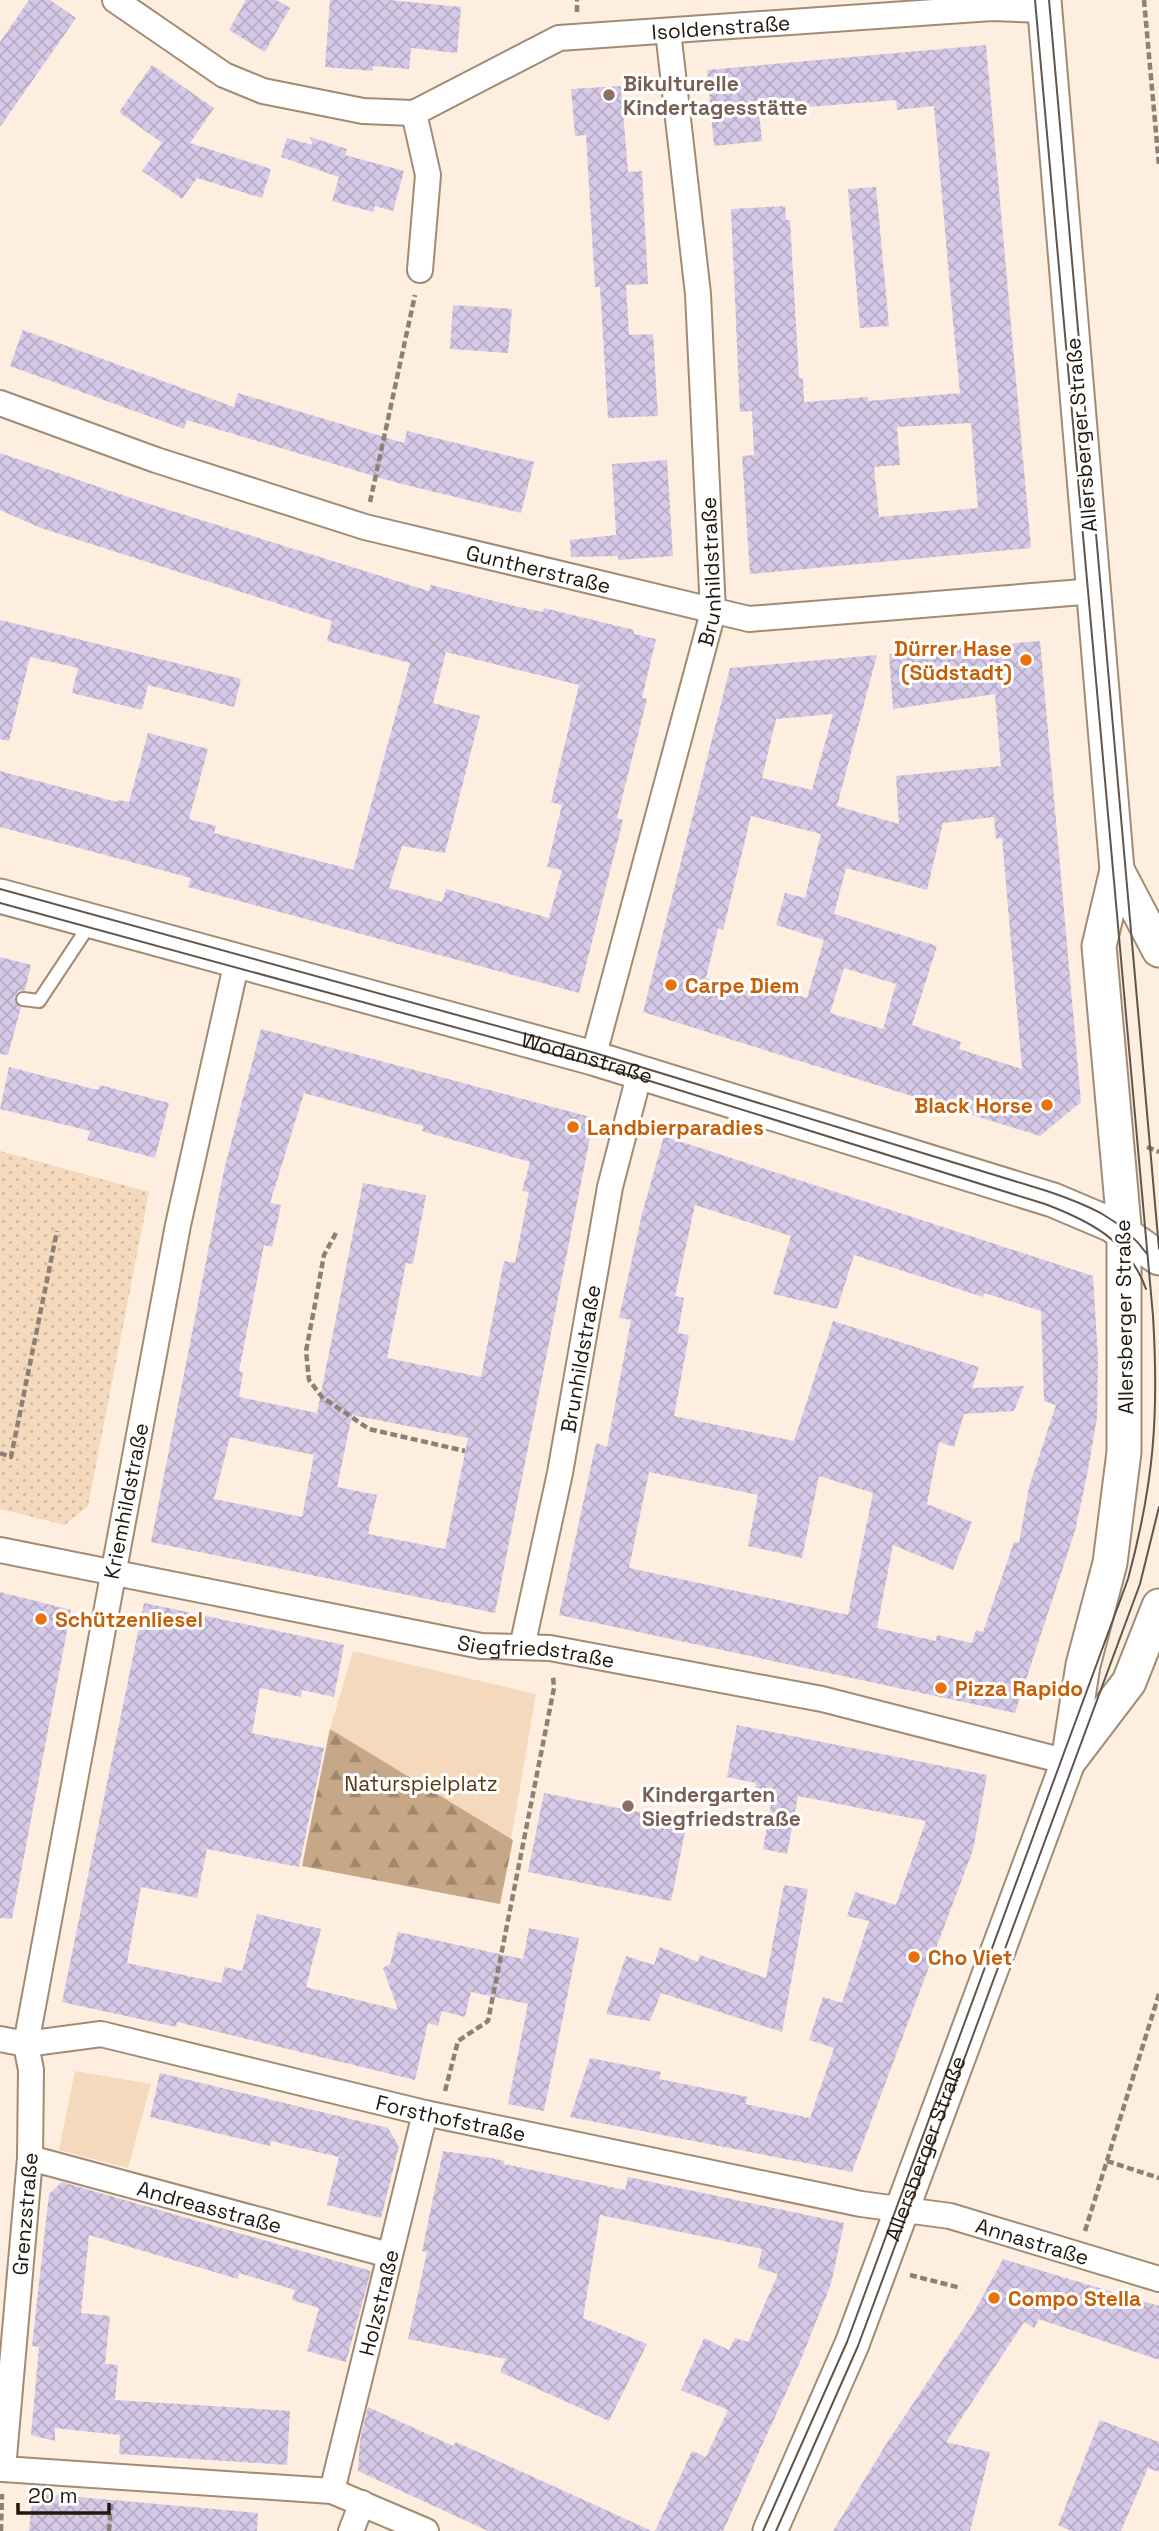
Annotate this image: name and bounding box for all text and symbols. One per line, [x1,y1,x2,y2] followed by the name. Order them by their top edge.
[651,9,791,45] street label: Isoldenstraße
[623,70,808,121] place label: Bikulturelle Kindertagesstätte
[601,87,617,103] marker: Bikulturelle Kindertagesstätte
[1059,337,1103,533] street label: Allersberger Straße
[691,496,726,649] street label: Brunhildstraße
[464,538,614,599] street label: Guntherstraße
[894,635,1012,686] place label: Dürrer Hase (Südstadt)
[1018,652,1034,668] marker: Dürrer Hase (Südstadt)
[685,972,799,999] place label: Carpe Diem
[663,977,679,993] marker: Carpe Diem
[519,1026,656,1089] street label: Wodanstraße
[914,1092,1033,1119] place label: Black Horse
[1039,1097,1055,1113] marker: Black Horse
[587,1114,764,1141] place label: Landbierparadies
[565,1119,581,1135] marker: Landbierparadies
[1109,1219,1139,1415] street label: Allersberger Straße
[554,1283,606,1435] street label: Brunhildstraße
[98,1420,154,1582] street label: Kriemhildstraße
[55,1606,203,1633] place label: Schützenliesel
[33,1611,49,1627] marker: Schützenliesel
[455,1628,617,1673] street label: Siegfriedstraße
[955,1675,1083,1702] place label: Pizza Rapido
[933,1680,949,1696] marker: Pizza Rapido
[344,1770,498,1797] park label: Naturspielplatz
[642,1781,801,1832] place label: Kindergarten Siegfriedstraße
[620,1798,636,1814] marker: Kindergarten Siegfriedstraße
[928,1944,1012,1971] place label: Cho Viet
[906,1949,922,1965] marker: Cho Viet
[878,2052,971,2245] street label: Allersberger Straße
[373,2088,528,2147] street label: Forsthofstraße
[6,2151,44,2277] street label: Grenzstraße
[134,2174,285,2239] street label: Andreasstraße
[973,2211,1092,2271] street label: Annastraße
[352,2247,404,2359] street label: Holzstraße
[1008,2285,1141,2312] place label: Compo Stella
[986,2290,1002,2306] marker: Compo Stella
[18,2472,108,2516] scale bar
[28,2482,78,2509] text: 20 m

